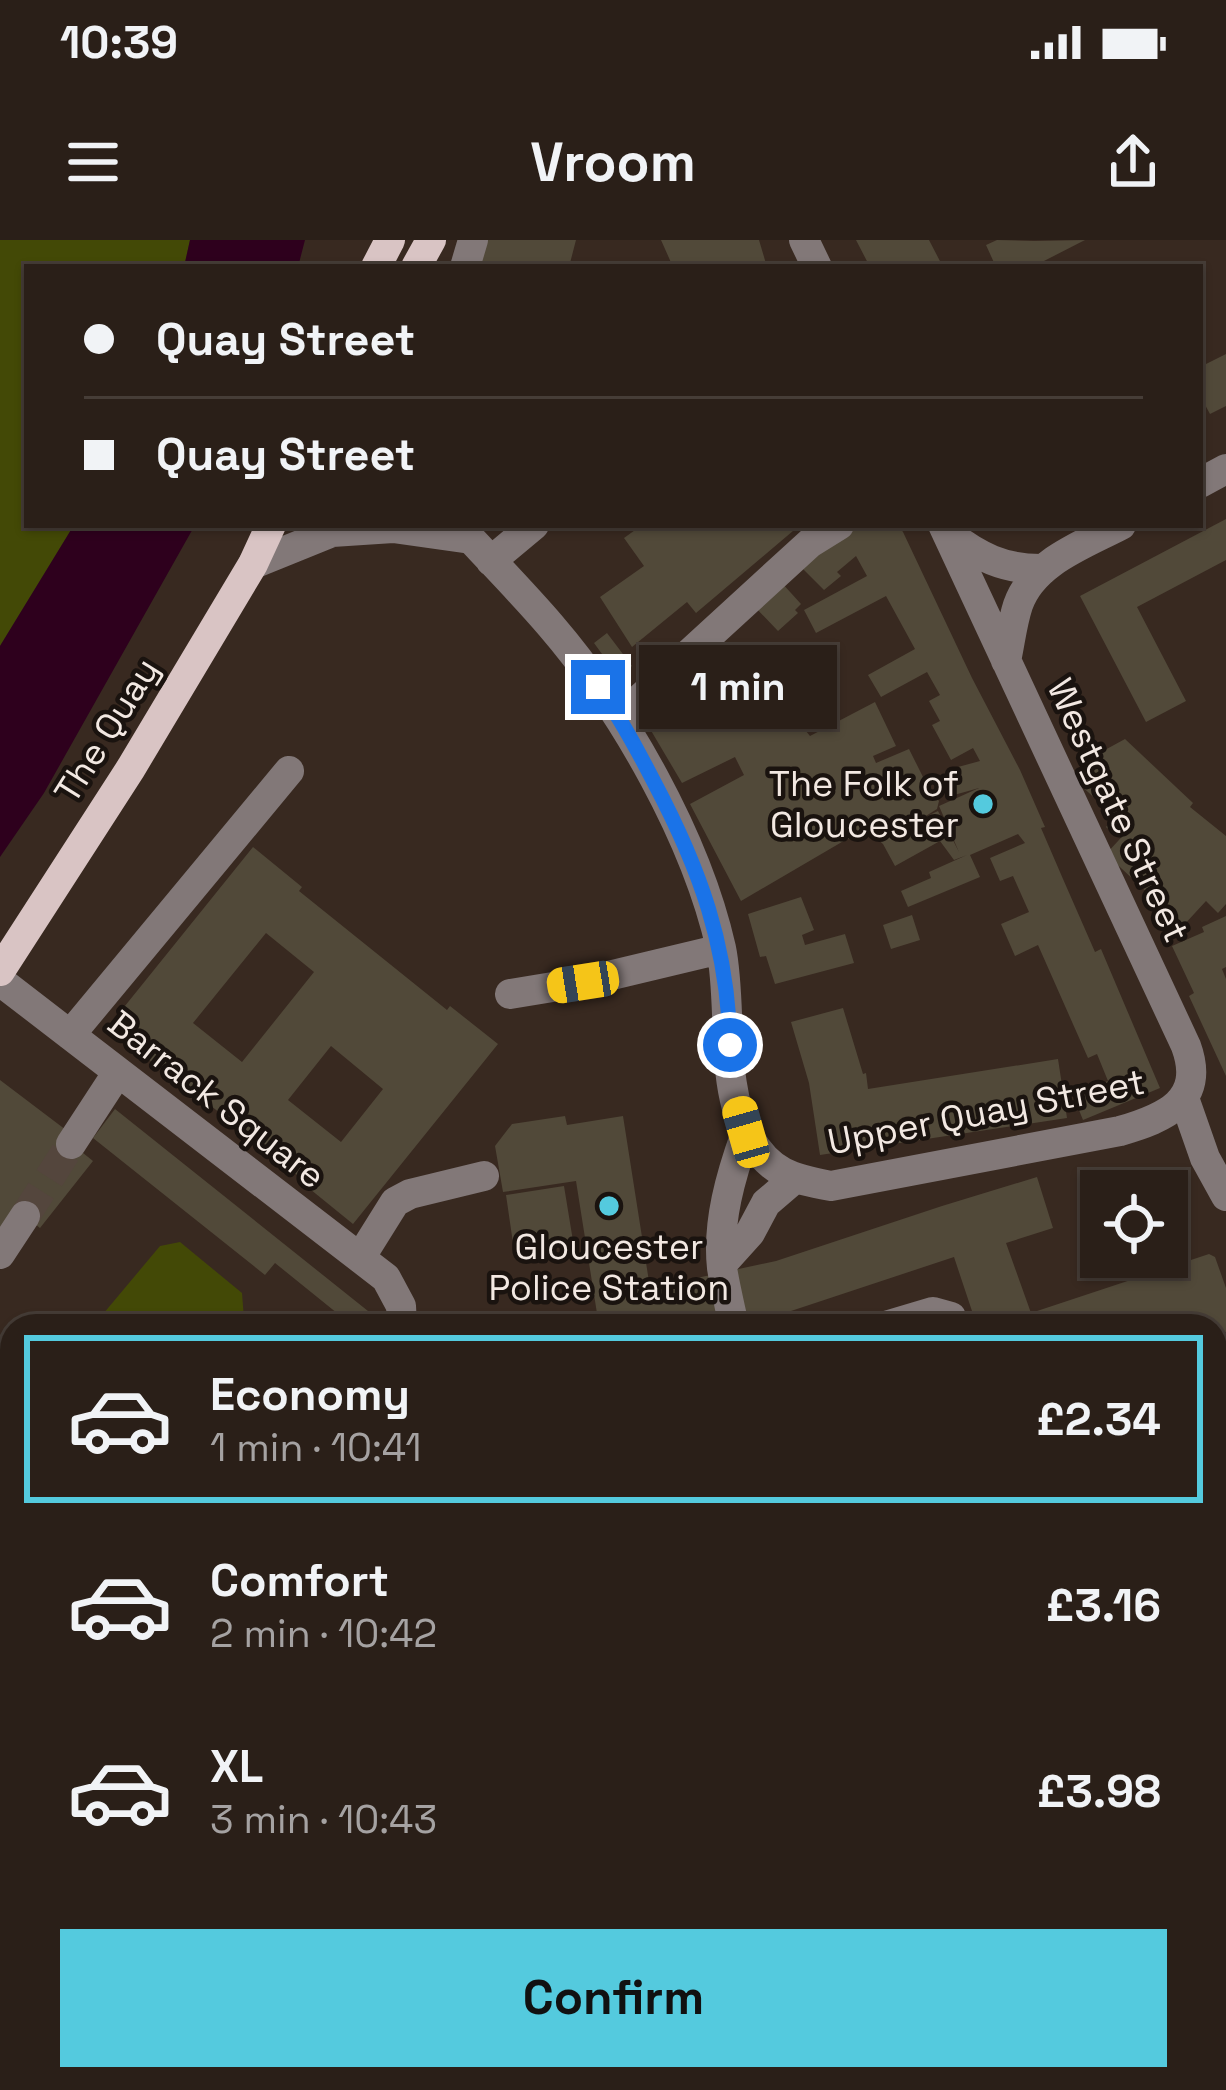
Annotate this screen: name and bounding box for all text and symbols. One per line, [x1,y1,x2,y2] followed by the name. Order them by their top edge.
[60,14,178,71] text: 10:39
[530,128,696,197] text: Vroom
[60,129,126,195] icon: menu
[1100,129,1166,195] icon: share
[156,311,415,368] text: Quay Street
[156,426,415,483] text: Quay Street
[640,645,838,729] callout: 1 min
[44,650,169,811] street label: The Quay
[571,660,625,714] route end
[690,662,786,711] text: 1 min
[1037,671,1199,950] street label: Westgate Street
[769,761,959,848] place label: The Folk of Gloucester
[970,791,996,817] marker: The Folk of Gloucester
[545,959,621,1005] car
[98,1001,334,1199] street label: Barrack Square
[703,1018,757,1072] route start
[824,1059,1149,1165] street label: Upper Quay Street
[719,1092,773,1172] car
[1080,1170,1188,1278] map controls
[1080,1170,1188,1278] button: locate
[596,1193,622,1219] marker: Gloucester Police Station
[489,1224,729,1311] place label: Gloucester Police Station
[66,1365,174,1473] icon: car
[210,1366,410,1423] text: Economy
[1036,1391,1161,1448] text: £2.34
[210,1423,422,1472] text: 1 min · 10:41
[66,1551,174,1659] icon: car
[210,1552,389,1609] text: Comfort
[1046,1577,1161,1634] text: £3.16
[210,1609,437,1658] text: 2 min · 10:42
[66,1737,174,1845] icon: car
[210,1738,263,1795] text: XL
[1037,1763,1161,1820] text: £3.98
[210,1795,437,1844] text: 3 min · 10:43
[60,1929,1167,2067] button: Confirm

